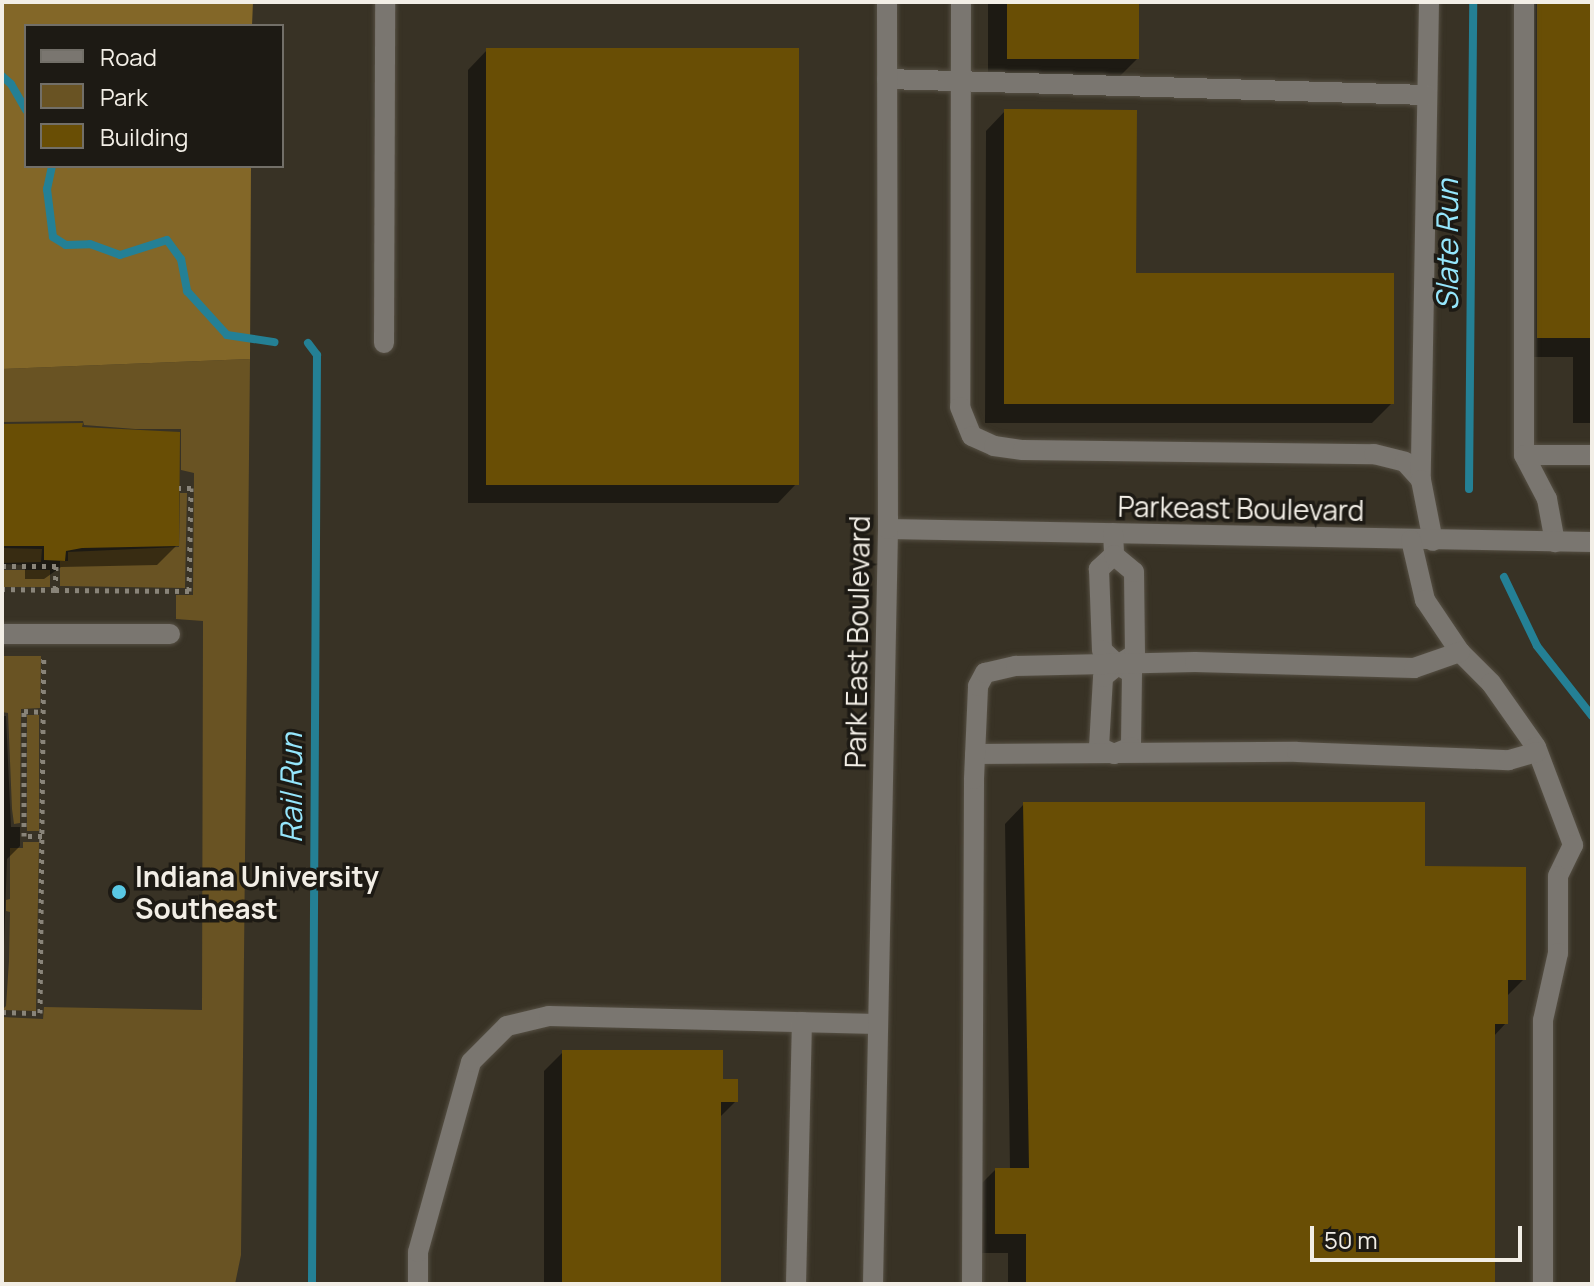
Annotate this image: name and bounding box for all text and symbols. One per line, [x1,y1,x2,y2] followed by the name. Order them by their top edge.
[24,24,284,168] legend
[100,40,157,73] text: Road
[100,80,148,113] text: Park
[100,120,188,153] text: Building
[1429,179,1465,311] water label: Slate Run
[1117,489,1365,527] street label: Parkeast Boulevard
[838,515,876,769] street label: Park East Boulevard
[273,733,309,843] water label: Rail Run
[135,859,379,925] place label: Indiana University Southeast
[110,883,128,901] marker: Indiana University Southeast
[1314,1210,1526,1260] scale bar
[1324,1223,1378,1256] text: 50 m

